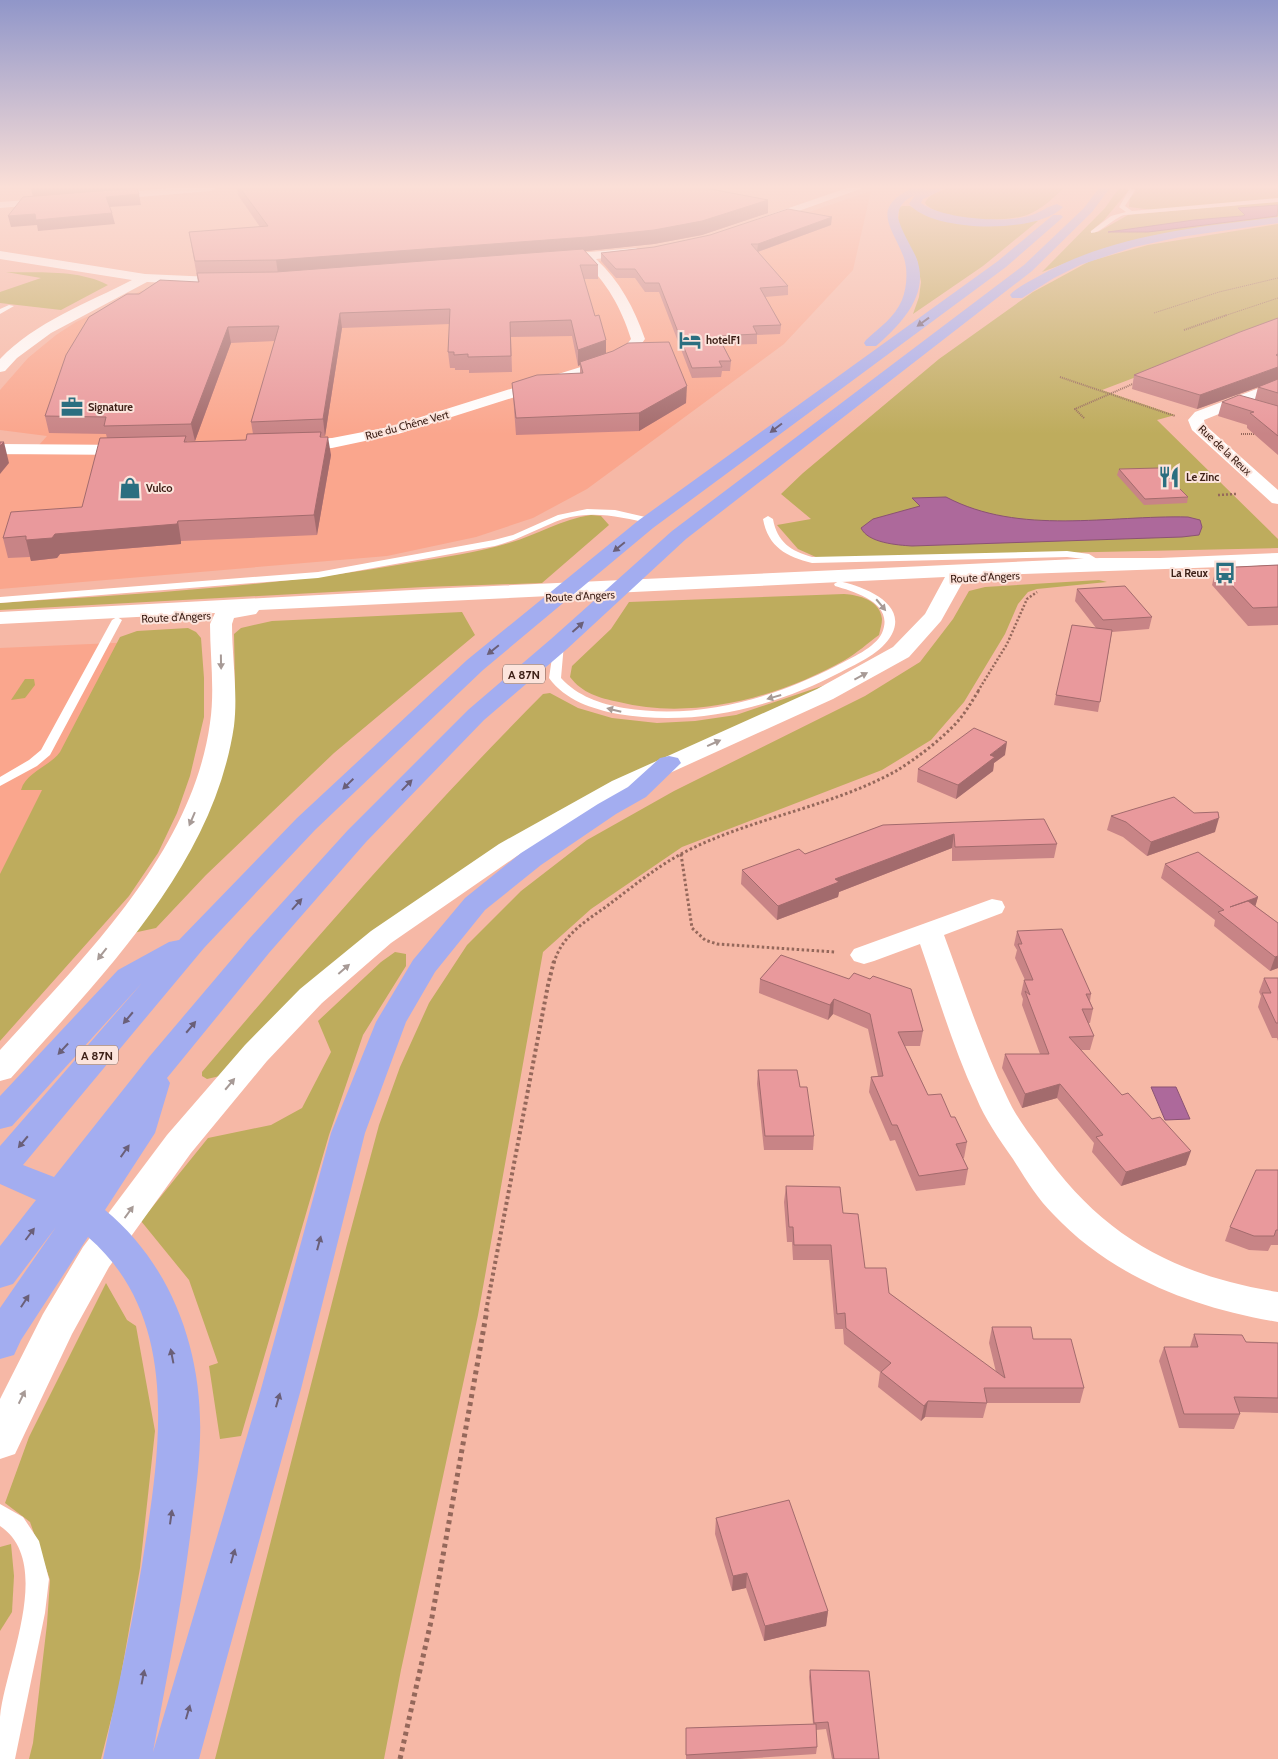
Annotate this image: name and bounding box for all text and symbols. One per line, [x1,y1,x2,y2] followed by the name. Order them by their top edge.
[916,317,930,327] one-way arrow
[677,327,703,353] hotel icon: hotelF1
[706,333,740,347] place label: hotelF1
[59,394,85,420] office icon: Signature
[88,400,133,414] place label: Signature
[364,407,451,443] street label: Rue du Chêne Vert
[1195,422,1255,479] street label: Rue de la Reux
[769,423,783,433] one-way arrow
[1156,464,1182,490] restaurant icon: Le Zinc
[1186,470,1219,484] place label: Le Zinc
[117,475,143,501] shop icon: Vulco
[146,481,173,495] place label: Vulco
[612,542,625,553] one-way arrow
[1212,560,1238,586] bus stop icon: La Reux
[1171,566,1209,580] place label: La Reux
[950,568,1021,586] street label: Route d’Angers
[545,587,616,605] street label: Route d’Angers
[876,599,887,612] one-way arrow
[141,608,212,626] street label: Route d’Angers
[571,621,583,633] one-way arrow
[487,645,500,656] one-way arrow
[218,654,226,670] one-way arrow
[503,664,545,684] road number: A 87N
[854,672,869,680] one-way arrow
[766,693,781,701] one-way arrow
[606,705,621,713] one-way arrow
[707,739,721,747] one-way arrow
[342,778,354,790] one-way arrow
[401,779,413,791] one-way arrow
[188,812,196,827] one-way arrow
[291,898,303,910] one-way arrow
[97,947,107,961] one-way arrow
[337,963,350,974] one-way arrow
[123,1012,134,1025] one-way arrow
[186,1021,197,1034] one-way arrow
[57,1042,69,1054] one-way arrow
[76,1046,118,1064] road number: A 87N
[224,1078,235,1091] one-way arrow
[17,1136,29,1148] one-way arrow
[120,1144,130,1158] one-way arrow
[124,1205,134,1219] one-way arrow
[24,1228,35,1241] one-way arrow
[315,1235,323,1250] one-way arrow
[21,1294,30,1308] one-way arrow
[168,1347,176,1363] one-way arrow
[18,1390,26,1404] one-way arrow
[274,1392,282,1407] one-way arrow
[167,1509,175,1525] one-way arrow
[229,1548,237,1564] one-way arrow
[139,1668,147,1684] one-way arrow
[185,1705,193,1720] one-way arrow

